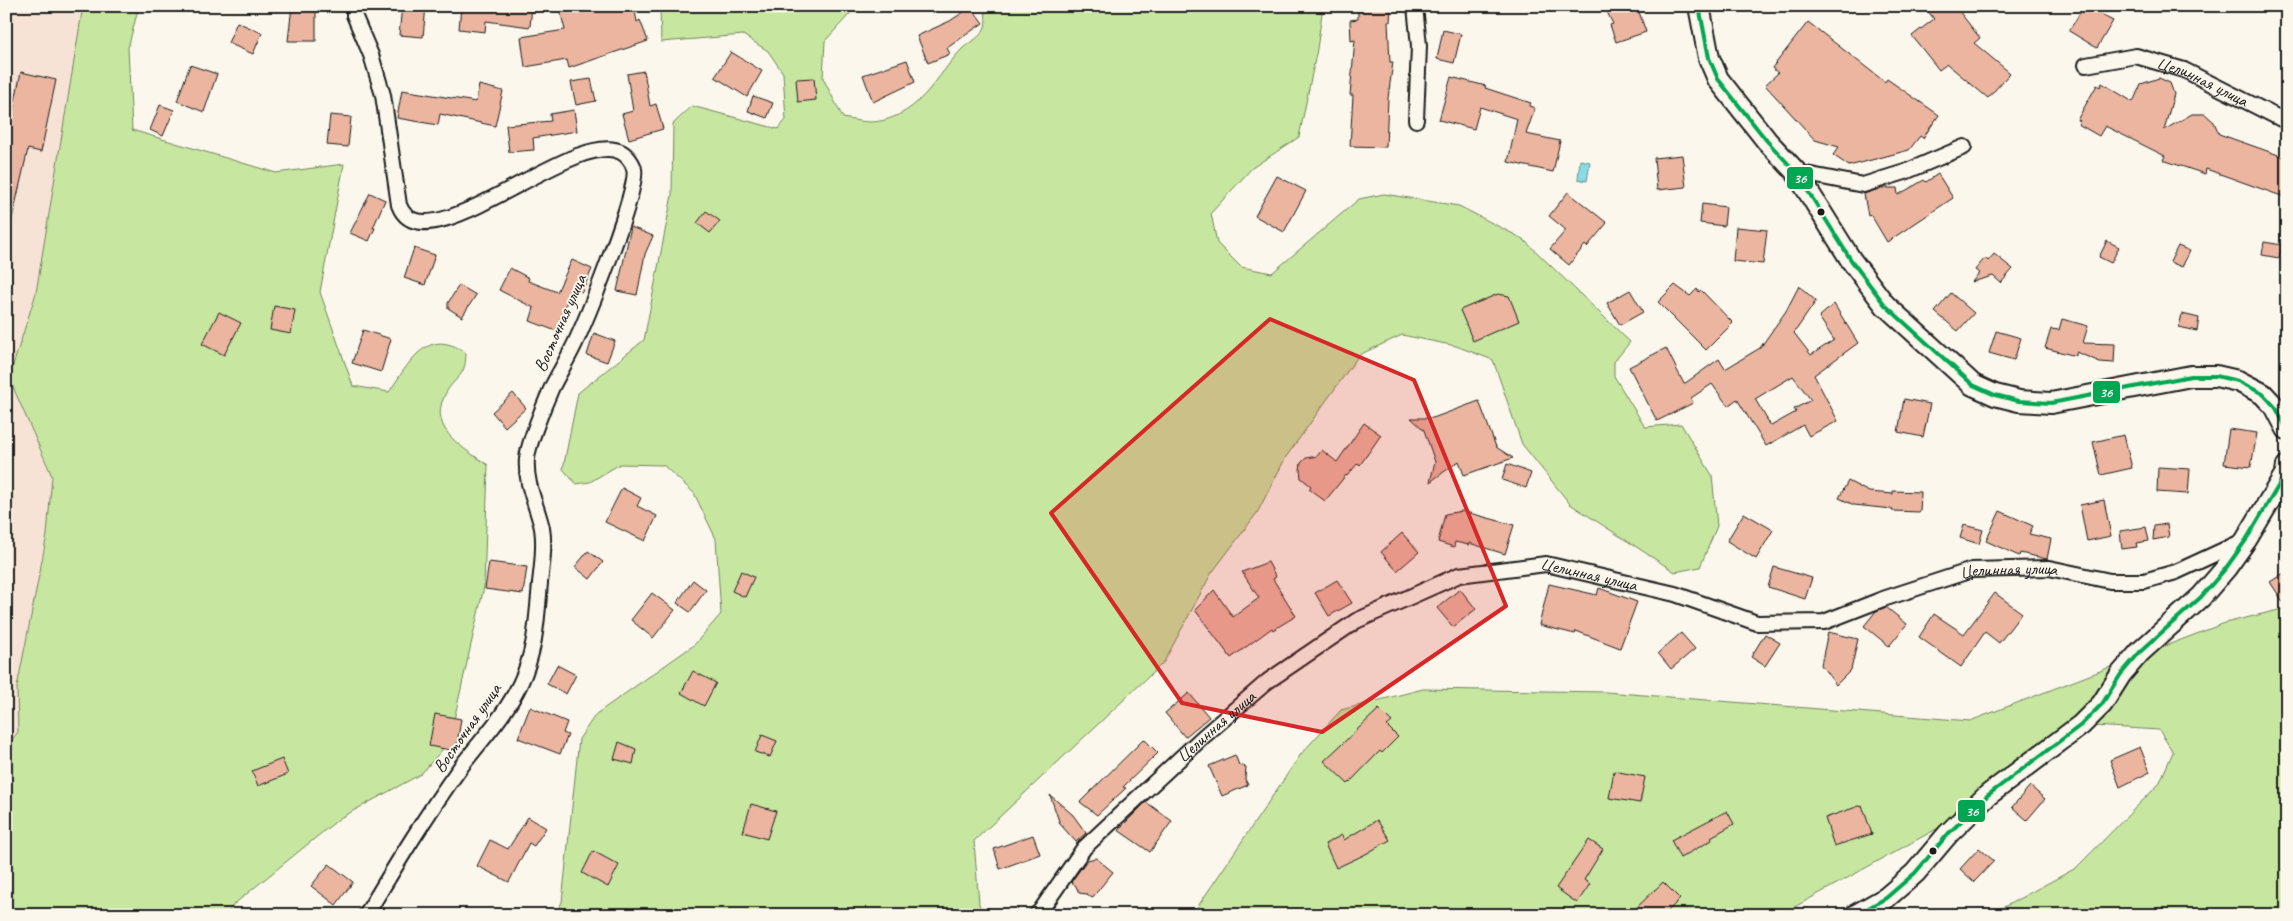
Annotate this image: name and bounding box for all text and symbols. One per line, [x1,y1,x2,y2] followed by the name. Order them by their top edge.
[2154,52,2253,112] street label: Целинная улица
[1786,166,1814,190] line badge: 36
[1794,170,1808,187] text: 36
[1816,207,1826,217] unlabelled marker
[529,270,592,375] street label: Восточная улица
[2092,380,2121,404] line badge: 36
[2100,384,2114,401] text: 36
[1538,552,1640,596] street label: Целинная улица
[1957,557,2061,584] street label: Целинная улица
[428,678,507,777] street label: Восточная улица
[1172,685,1261,767] street label: Целинная улица
[1957,799,1986,823] line badge: 36
[1966,803,1980,820] text: 36
[1928,846,1938,856] unlabelled marker

